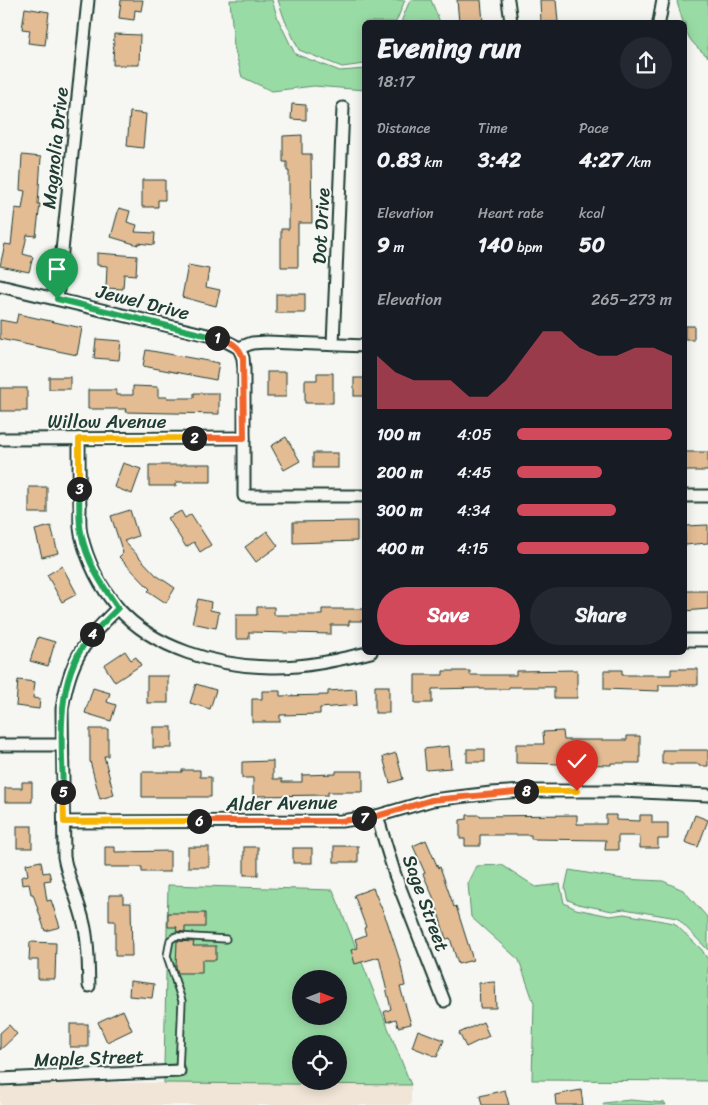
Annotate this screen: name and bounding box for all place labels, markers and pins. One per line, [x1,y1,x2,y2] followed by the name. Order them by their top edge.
[36,248,78,299] pin
[204,326,230,350] pin: 1
[182,426,206,450] pin: 2
[66,476,92,502] pin: 3
[80,622,104,646] pin: 4
[556,740,598,791] pin
[514,778,538,804] pin: 8
[50,780,76,804] pin: 5
[352,806,376,830] pin: 7
[186,808,212,834] pin: 6

